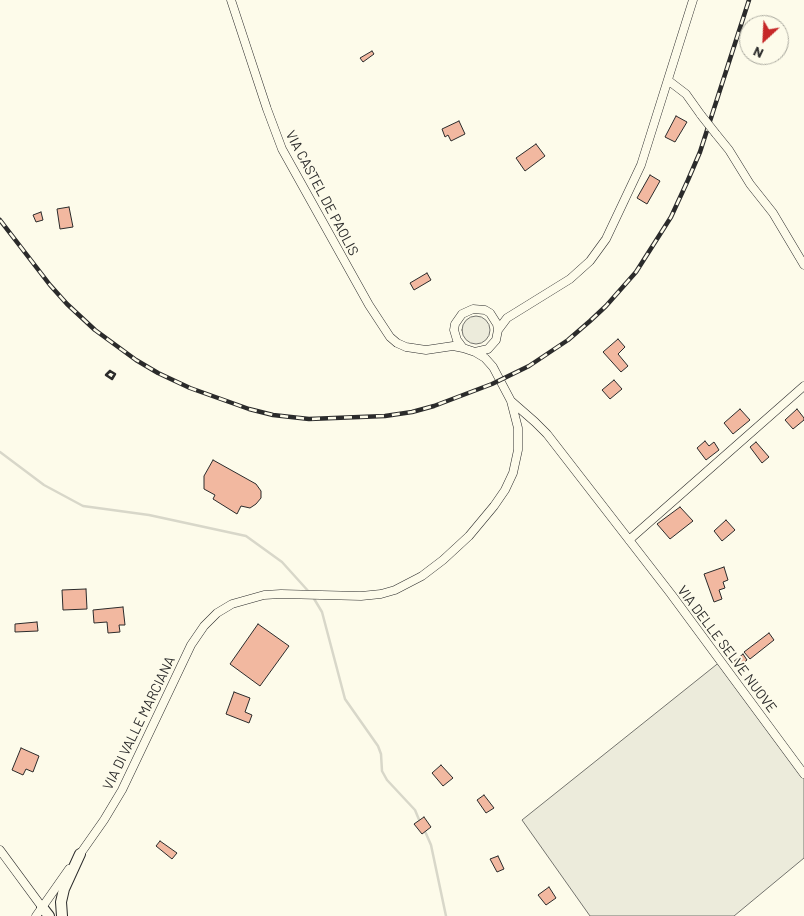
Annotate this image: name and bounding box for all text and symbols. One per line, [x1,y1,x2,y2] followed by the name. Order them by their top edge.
[739,15,789,65] north arrow
[750,43,766,63] text: N
[282,128,362,258] street label: VIA CASTEL DE PAOLIS
[674,582,780,716] street label: VIA DELLE SELVE NUOVE
[99,653,179,793] street label: VIA DI VALLE MARCIANA

